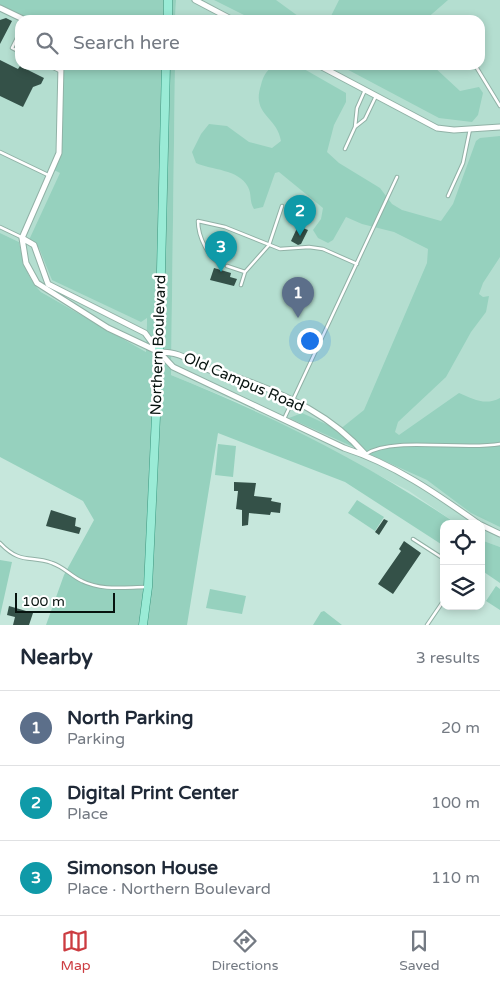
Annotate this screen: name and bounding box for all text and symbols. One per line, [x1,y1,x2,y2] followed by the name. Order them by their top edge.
[15,15,485,70] search box
[33,29,61,57] icon: search
[73,32,180,54] text: Search here
[284,195,316,236] pin: 2
[205,231,237,272] pin: 3
[147,274,169,416] street label: Northern Boulevard
[282,277,314,318] pin: 1
[297,328,323,354] your location
[181,348,307,416] street label: Old Campus Road
[440,520,485,610] map controls
[440,520,485,565] button: locate
[440,565,485,610] button: layers
[15,590,115,613] scale bar
[22,593,65,610] text: 100 m
[20,645,93,670] text: Nearby
[416,648,480,668] text: 3 results
[67,707,193,729] text: North Parking
[31,718,41,738] text: 1
[441,718,480,738] text: 20 m
[67,729,125,749] text: Parking
[67,782,238,804] text: Digital Print Center
[31,793,41,813] text: 2
[431,793,480,813] text: 100 m
[67,804,108,824] text: Place
[67,857,218,879] text: Simonson House
[31,868,41,888] text: 3
[431,868,480,888] text: 110 m
[67,879,271,899] text: Place · Northern Boulevard
[60,927,91,974] tab: Map
[211,927,278,974] tab: Directions
[399,927,440,974] tab: Saved

